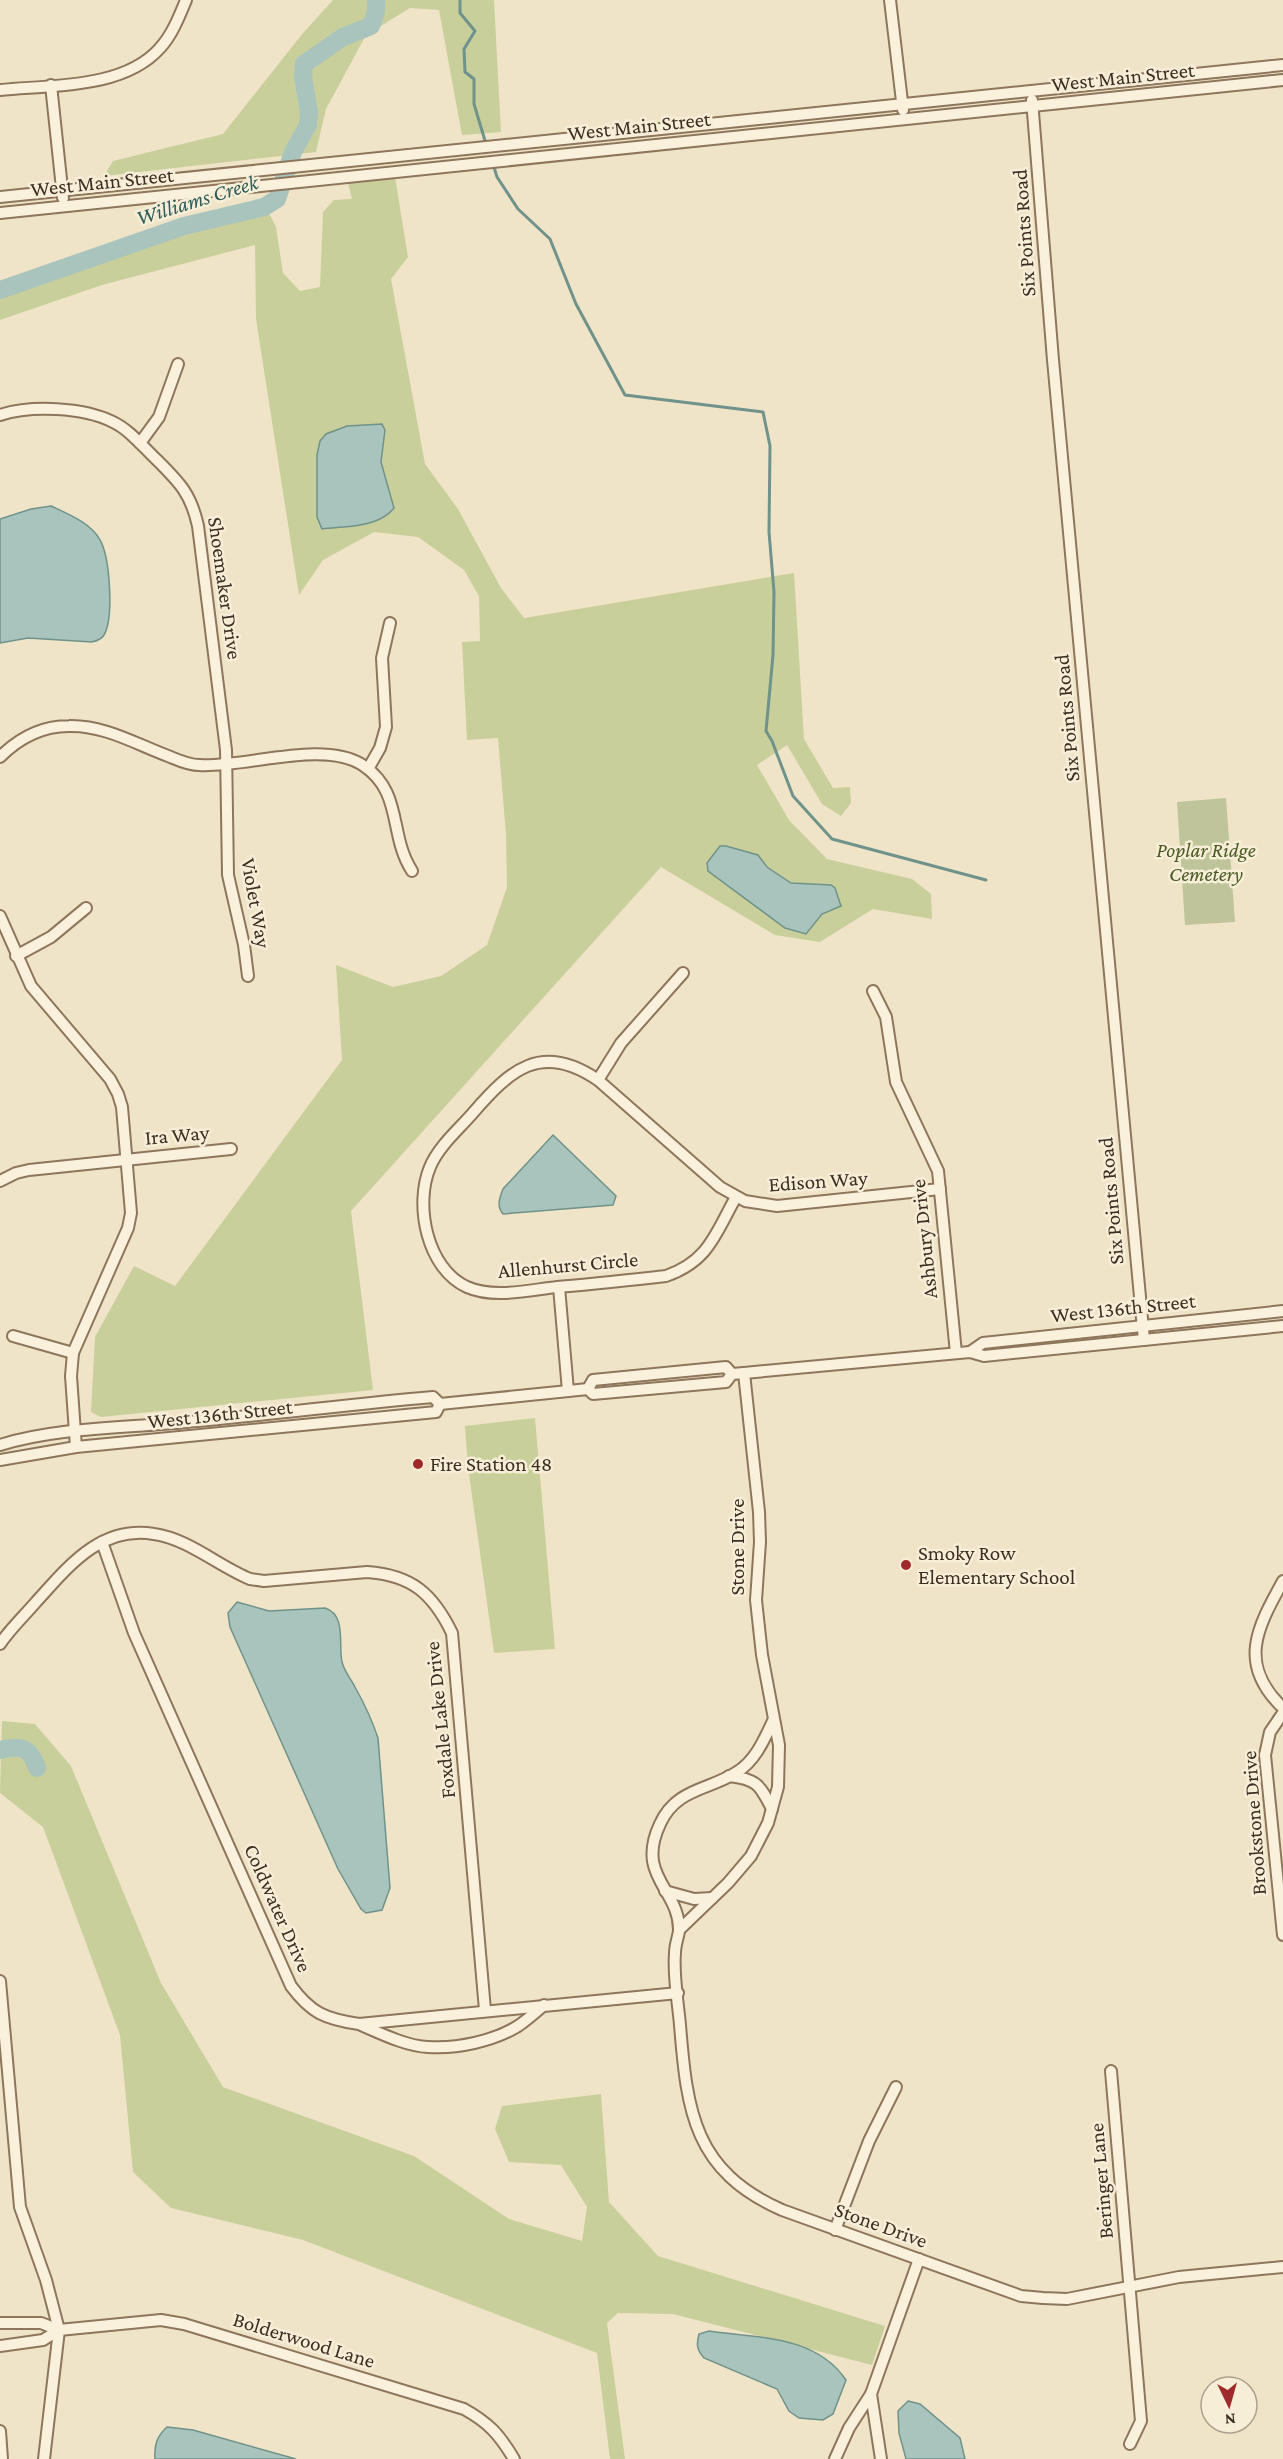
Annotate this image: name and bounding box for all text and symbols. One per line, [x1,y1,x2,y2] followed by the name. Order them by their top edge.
[1050,57,1197,96] street label: West Main Street
[566,106,713,145] street label: West Main Street
[29,162,176,201] street label: West Main Street
[1008,168,1040,298] street label: Six Points Road
[133,169,263,230] water label: Williams Creek
[203,515,247,661] street label: Shoemaker Drive
[1049,653,1085,783] street label: Six Points Road
[1156,838,1256,886] park label: Poplar Ridge Cemetery
[236,856,276,950] street label: Violet Way
[144,1120,211,1150] street label: Ira Way
[1093,1136,1129,1266] street label: Six Points Road
[768,1166,869,1196] street label: Edison Way
[906,1178,942,1300] street label: Ashbury Drive
[497,1247,639,1283] street label: Allenhurst Circle
[1049,1288,1198,1328] street label: West 136th Street
[146,1394,295,1434] street label: West 136th Street
[430,1452,552,1476] place label: Fire Station 48
[411,1457,425,1471] marker: Fire Station 48
[725,1498,749,1596] street label: Stone Drive
[918,1541,1075,1589] place label: Smoky Row Elementary School
[899,1558,913,1572] marker: Smoky Row Elementary School
[420,1640,460,1800] street label: Foxdale Lake Drive
[1237,1750,1271,1896] street label: Brookstone Drive
[239,1840,317,1976] street label: Coldwater Drive
[1084,2122,1118,2240] street label: Beringer Lane
[831,2197,931,2253] street label: Stone Drive
[230,2307,378,2373] street label: Bolderwood Lane
[1199,2375,1259,2435] north arrow
[1224,2411,1236,2428] text: N

